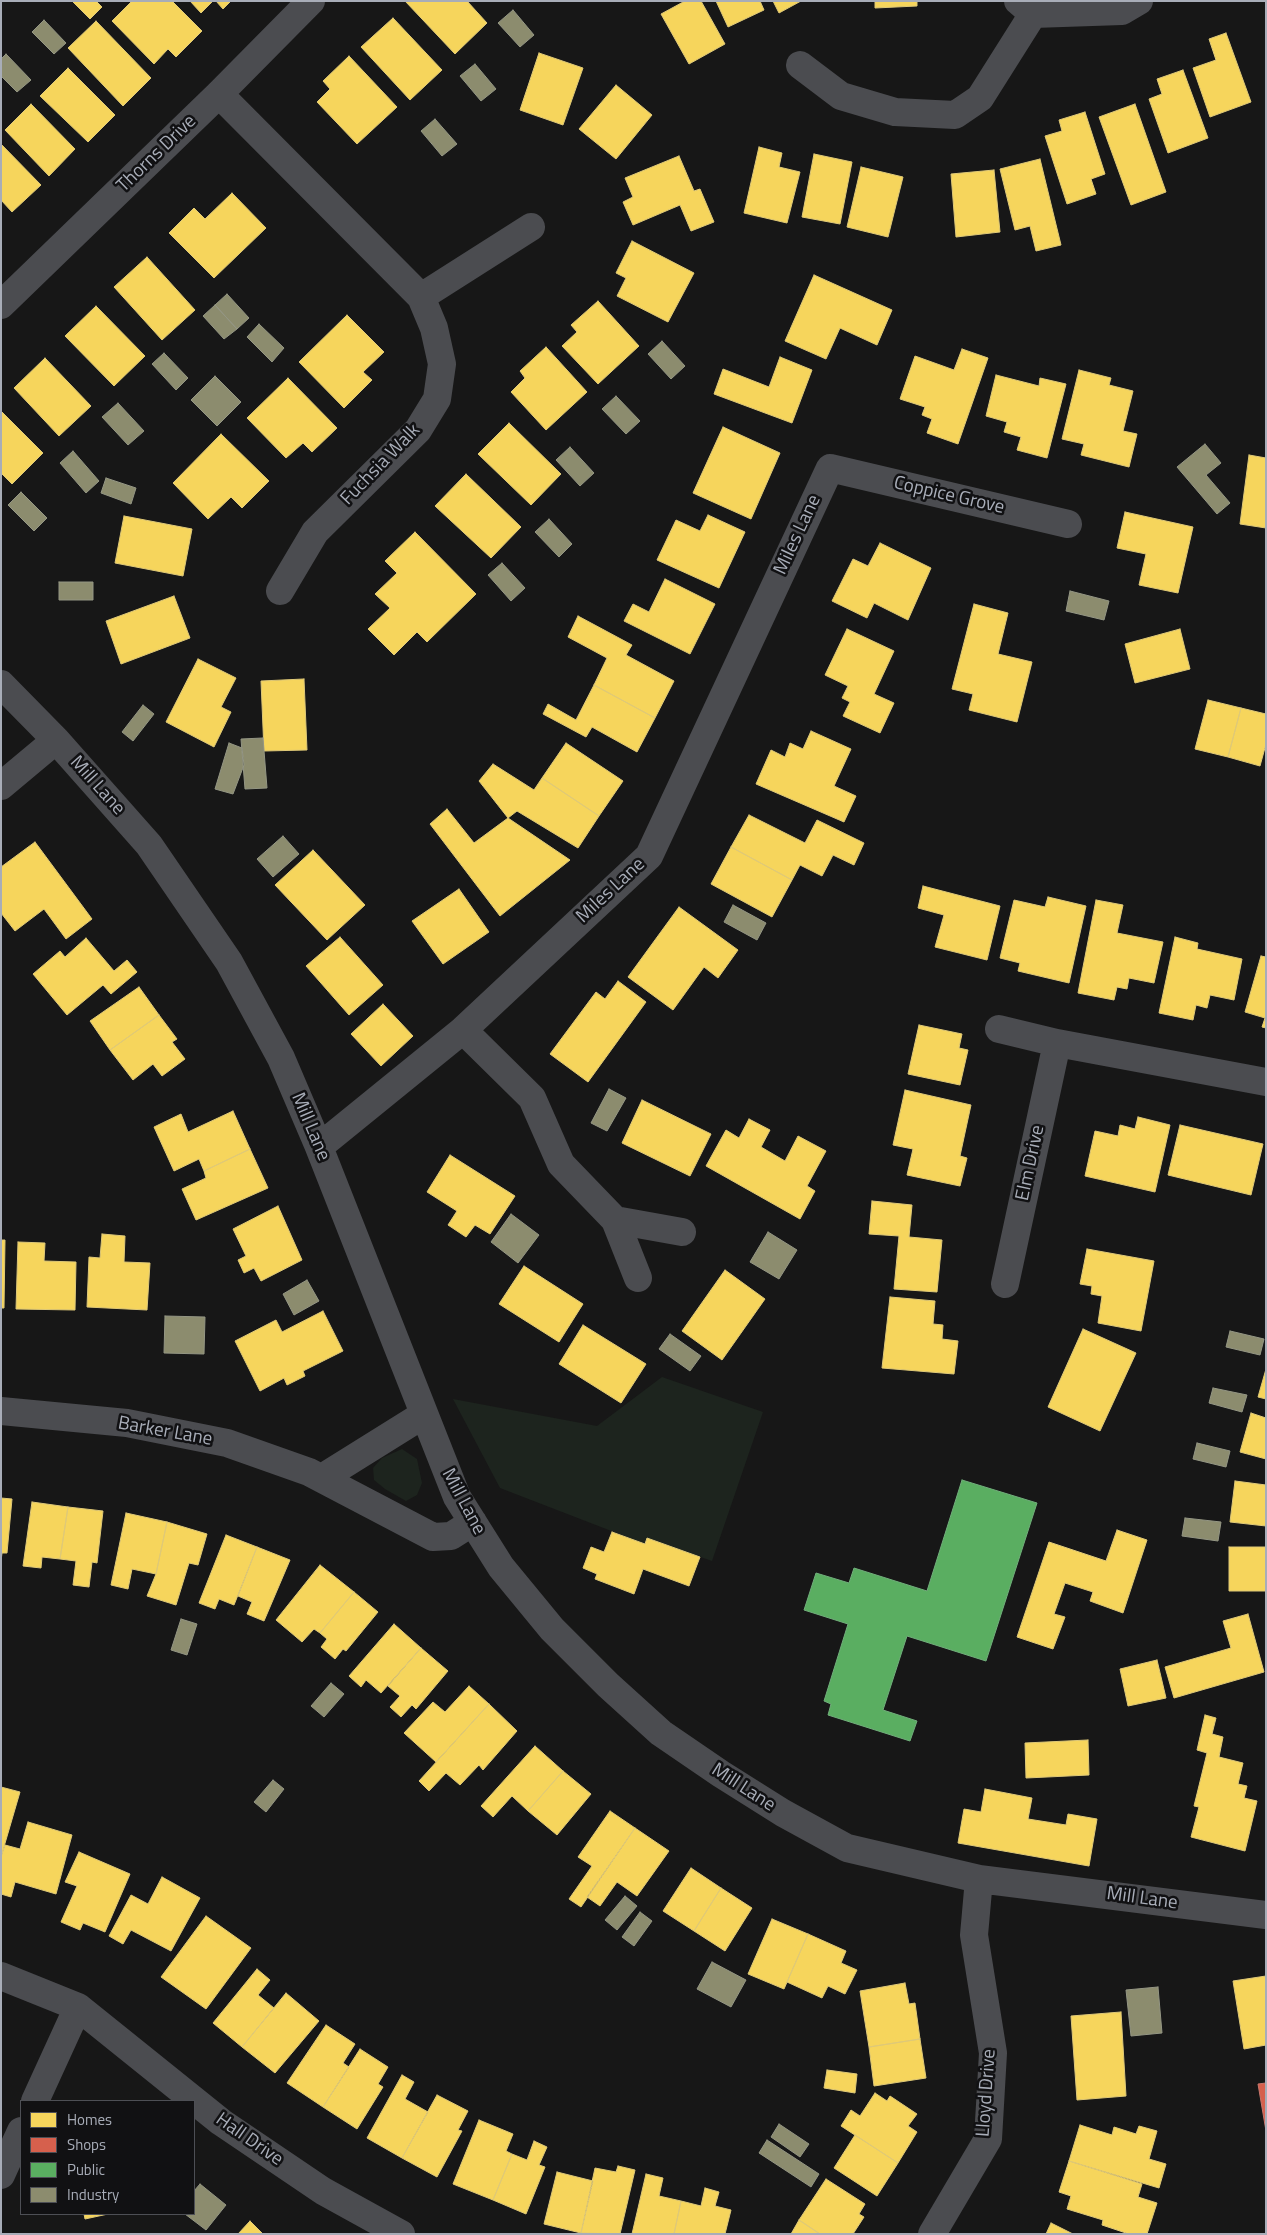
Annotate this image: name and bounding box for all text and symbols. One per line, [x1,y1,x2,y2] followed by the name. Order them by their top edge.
[113,111,201,197] street label: Thorns Drive
[337,420,425,510] street label: Fuchsia Walk
[891,472,1007,520] street label: Coppice Grove
[770,491,826,579] street label: Miles Lane
[65,752,129,820] street label: Mill Lane
[572,853,650,929] street label: Miles Lane
[286,1090,334,1164] street label: Mill Lane
[1012,1123,1050,1203] street label: Elm Drive
[116,1412,214,1452] street label: Barker Lane
[436,1465,490,1539] street label: Mill Lane
[707,1759,779,1817] street label: Mill Lane
[1105,1883,1179,1915] street label: Mill Lane
[973,2048,1001,2138] street label: Lloyd Drive
[20,2100,195,2215] legend
[67,2108,112,2131] text: Homes
[211,2109,287,2171] street label: Hall Drive
[67,2133,106,2156] text: Shops
[67,2158,105,2181] text: Public
[67,2183,119,2206] text: Industry

